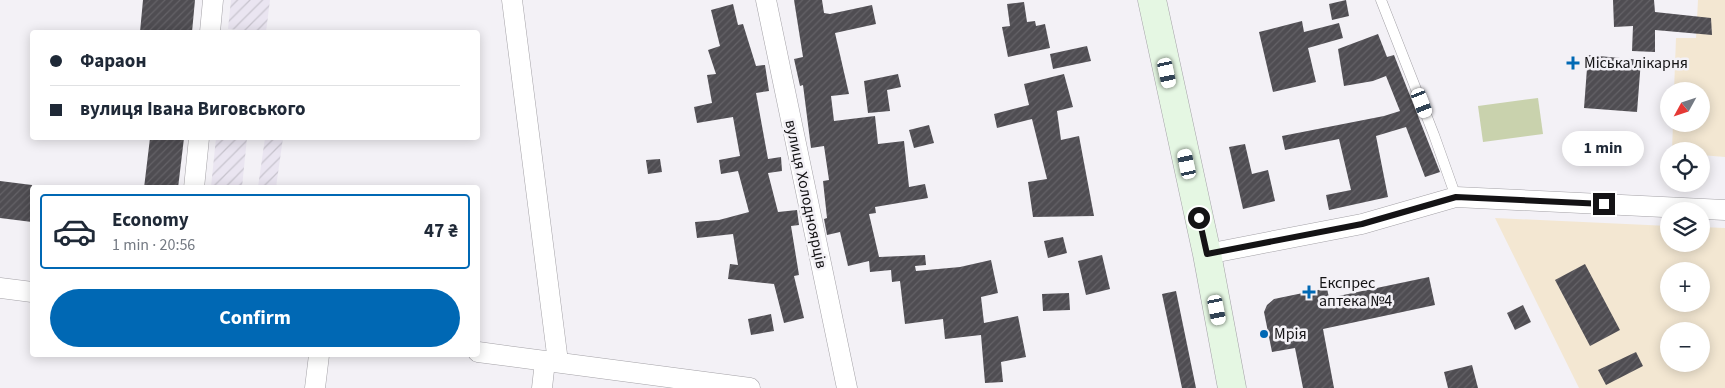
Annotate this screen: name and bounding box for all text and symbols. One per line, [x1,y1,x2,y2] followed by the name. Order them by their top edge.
[80,48,146,75] text: Фараон
[1584,52,1688,74] place label: Міська лікарня
[1566,56,1580,70] marker: Міська лікарня
[1156,57,1177,89] car
[1660,82,1710,132] north arrow
[1660,82,1710,372] map controls
[1409,86,1434,120] car
[80,96,306,123] text: вулиця Івана Виговського
[779,118,833,270] street label: вулиця Холодноярців
[1563,132,1645,166] callout: 1 min
[1584,137,1622,159] text: 1 min
[1660,142,1710,192] button: locate
[1176,148,1197,180] car
[1593,193,1615,215] route end
[1660,202,1710,252] button: layers
[112,207,189,234] text: Economy
[1188,207,1210,229] route start
[52,209,97,254] icon: car
[424,218,458,245] text: 47 ₴
[112,234,195,256] text: 1 min · 20:56
[1660,262,1710,312] button: +
[1319,272,1392,312] place label: Експрес аптека №4
[1303,286,1315,298] marker: Експрес аптека №4
[50,289,460,347] button: Confirm
[1206,294,1227,326] car
[1660,322,1710,372] button: −
[1274,323,1307,345] place label: Мрія
[1258,328,1270,340] marker: Мрія

